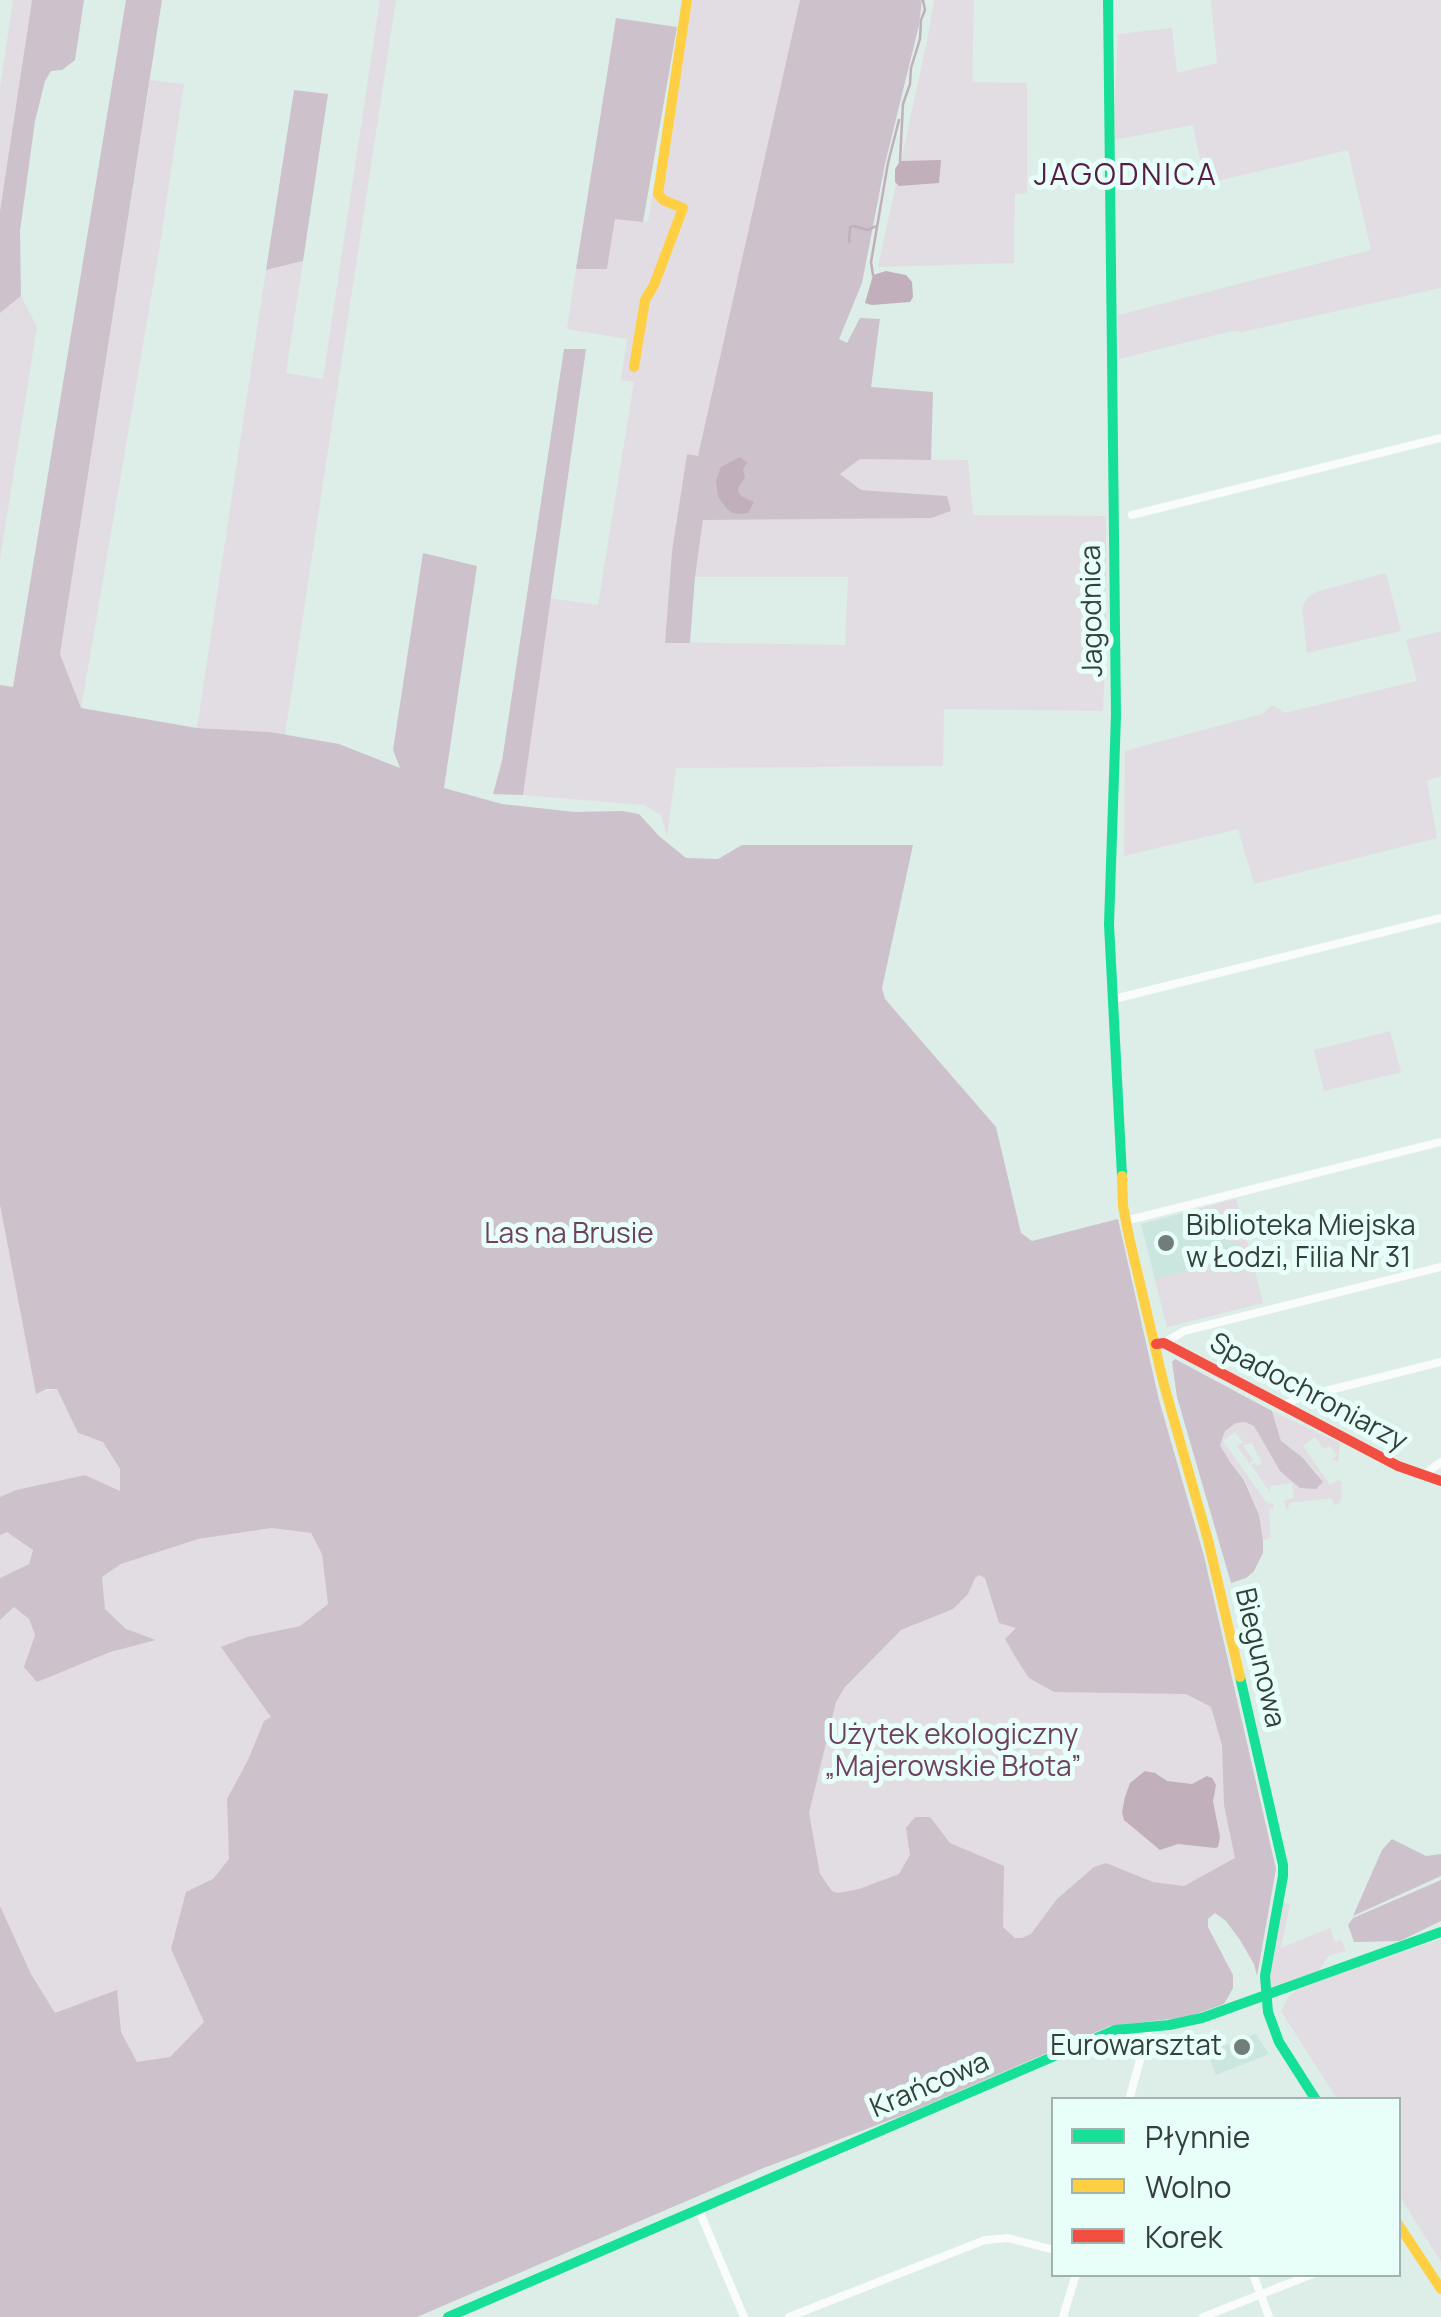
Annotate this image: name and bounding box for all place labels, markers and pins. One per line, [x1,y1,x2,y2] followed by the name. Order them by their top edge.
[1186,1210,1416,1276] place label: Biblioteka Miejska w Łodzi, Filia Nr 31
[1155,1232,1177,1254] marker: Biblioteka Miejska w Łodzi, Filia Nr 31
[1050,2030,1222,2064] place label: Eurowarsztat
[1231,2036,1253,2058] marker: Eurowarsztat

